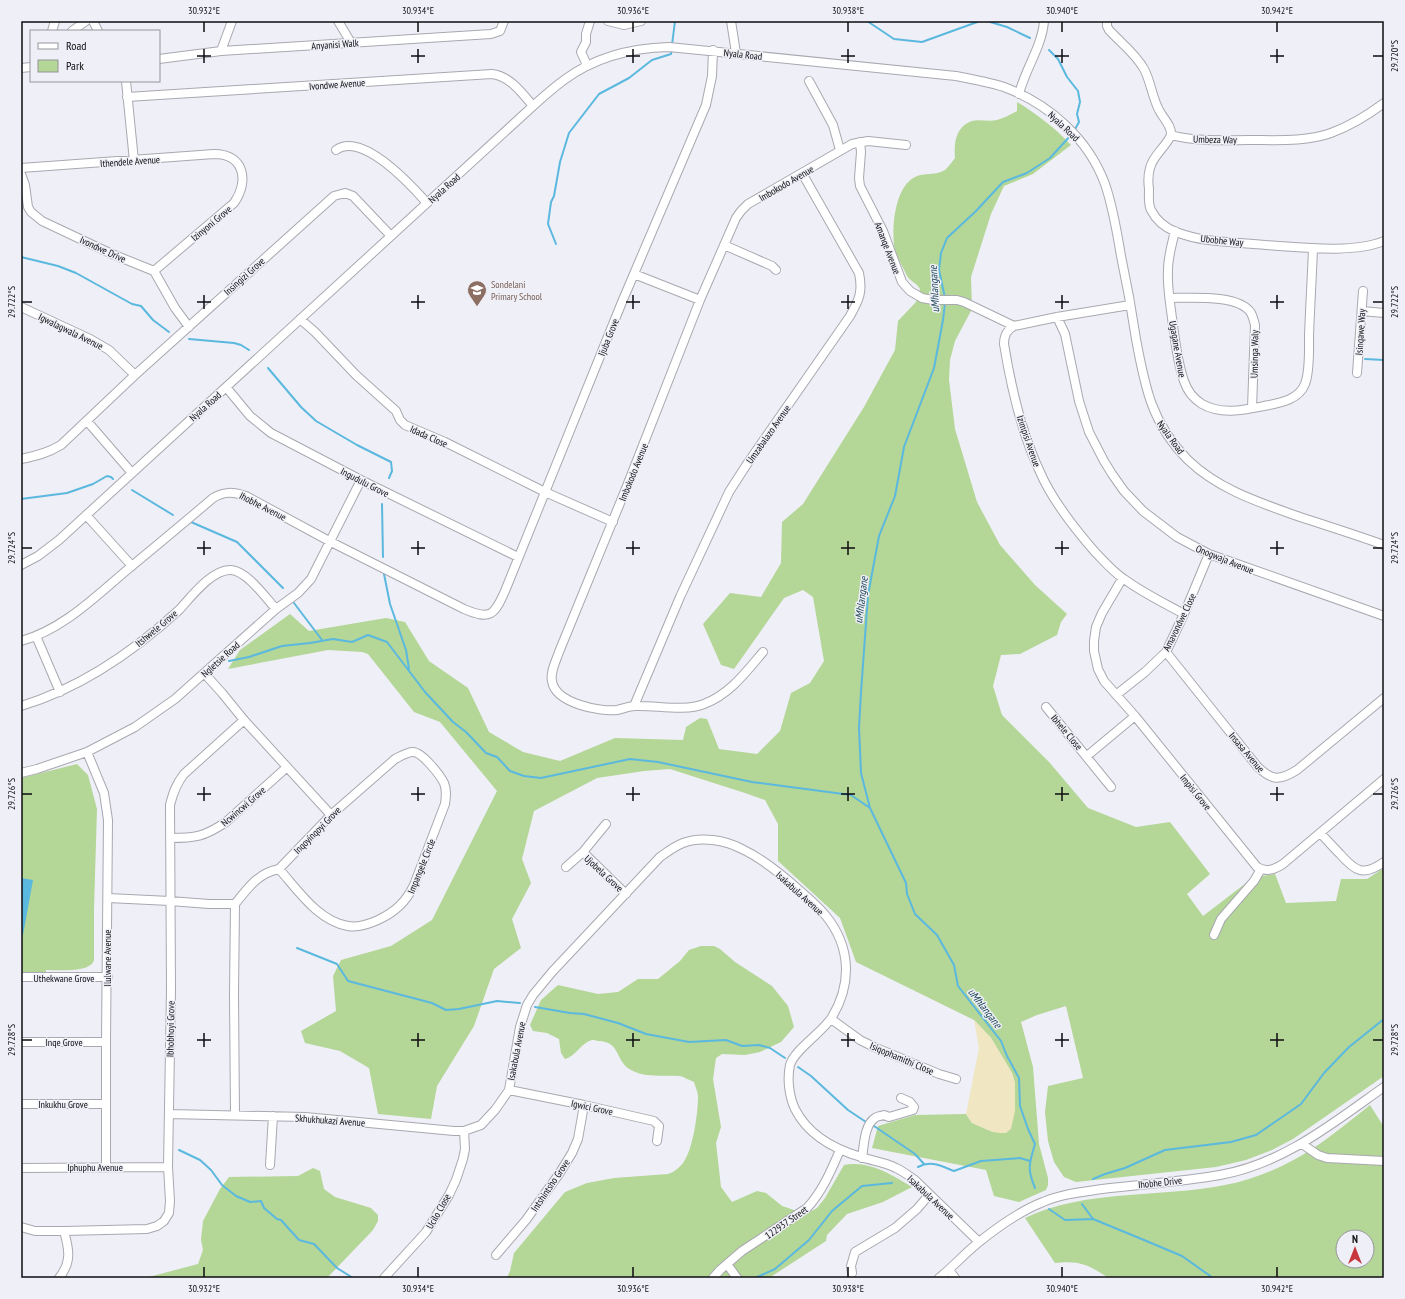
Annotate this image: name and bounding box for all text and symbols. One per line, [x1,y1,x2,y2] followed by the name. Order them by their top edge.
[188,4,220,17] text: 30.932°E
[402,4,434,17] text: 30.934°E
[617,4,649,17] text: 30.936°E
[832,4,864,17] text: 30.938°E
[1046,4,1078,17] text: 30.940°E
[1261,4,1293,17] text: 30.942°E
[30,30,160,82] legend
[311,36,359,53] street label: Anyanisi Walk
[66,38,86,53] text: Road
[1388,40,1401,72] text: 29.720°S
[723,46,763,63] street label: Nyala Road
[66,58,84,73] text: Park
[308,76,366,93] street label: Ivondwe Avenue
[1045,108,1082,144] street label: Nyala Road
[1193,133,1237,146] street label: Umbeza Way
[100,153,160,170] street label: Ithendele Avenue
[756,162,816,204] street label: Imbokodo Avenue
[426,171,463,206] street label: Nyala Road
[188,203,234,244] street label: Izinyoni Grove
[872,220,903,276] street label: Amanqe Avenue
[1200,232,1244,249] street label: Ubobhe Way
[78,233,128,266] street label: Ivondwe Drive
[221,254,268,298] street label: Insingizi Grove
[926,264,942,313] water label: uMhlangane
[491,278,543,303] place label: Sondelani Primary School
[466,279,488,307] school or university icon: Sondelani Primary School
[5,286,18,318] text: 29.722°S
[1388,286,1401,318] text: 29.722°S
[1352,308,1369,356] street label: Isinqawe Way
[36,310,105,353] street label: Igwalagwala Avenue
[595,317,622,358] street label: Ijuba Grove
[1166,320,1189,379] street label: Ugagane Avenue
[1248,329,1261,378] street label: Umsinga Waly
[187,389,224,424] street label: Nyala Road
[743,402,794,466] street label: Umzabalazo Avenue
[1014,414,1043,469] street label: Izimpisi Avenue
[1154,418,1187,457] street label: Nyala Road
[408,422,450,451] street label: Idada Close
[616,441,651,503] street label: Imbokodo Avenue
[338,465,391,500] street label: Ingudulu Grove
[237,489,288,524] street label: Ihobhe Avenue
[5,532,18,564] text: 29.724°S
[1388,532,1401,564] text: 29.724°S
[1194,542,1256,577] street label: Onogwaja Avenue
[851,574,871,624] water label: uMhlangane
[1160,591,1199,653] street label: Amavondwe Close
[133,607,180,650] street label: Itshwele Grove
[198,639,242,680] street label: Ngletsie Road
[1048,712,1085,753] street label: Ibhele Close
[1226,730,1267,775] street label: Insasa Avenue
[1177,772,1214,813] street label: Impisi Grove
[5,778,18,810] text: 29.726°S
[1388,778,1401,810] text: 29.726°S
[218,783,268,829] street label: Ncwincwi Grove
[291,804,344,857] street label: Inqoyinqoyi Grove
[405,837,438,896] street label: Impangele Circle
[581,852,626,895] street label: Ujobela Grove
[773,869,826,918] street label: Isakabula Avenue
[101,930,114,986] street label: Ilulwane Avenue
[34,972,94,985] street label: Uthekwane Grove
[965,985,1006,1032] water label: uMhlangane
[164,1001,177,1057] street label: Ibhobhoyi Grove
[504,1021,529,1082] street label: Isakabula Avenue
[5,1024,18,1056] text: 29.728°S
[1388,1024,1401,1056] text: 29.728°S
[45,1036,83,1049] street label: Inqe Grove
[868,1039,936,1078] street label: Isiqophamithi Close
[570,1097,614,1118] street label: Igwici Grove
[38,1098,88,1111] street label: Inkukhu Grove
[294,1112,365,1129] street label: Skhukhukazi Avenue
[528,1156,573,1214] street label: Intshintsho Grove
[67,1161,123,1174] street label: Iphuphu Avenue
[904,1172,957,1222] street label: Isakabula Avenue
[1137,1174,1183,1191] street label: Ihobhe Drive
[423,1191,454,1231] street label: Ucilo Close
[762,1203,810,1242] street label: 122937 Street
[1335,1229,1375,1269] north arrow
[1352,1232,1358,1246] text: N
[188,1282,220,1295] text: 30.932°E
[402,1282,434,1295] text: 30.934°E
[617,1282,649,1295] text: 30.936°E
[832,1282,864,1295] text: 30.938°E
[1046,1282,1078,1295] text: 30.940°E
[1261,1282,1293,1295] text: 30.942°E

